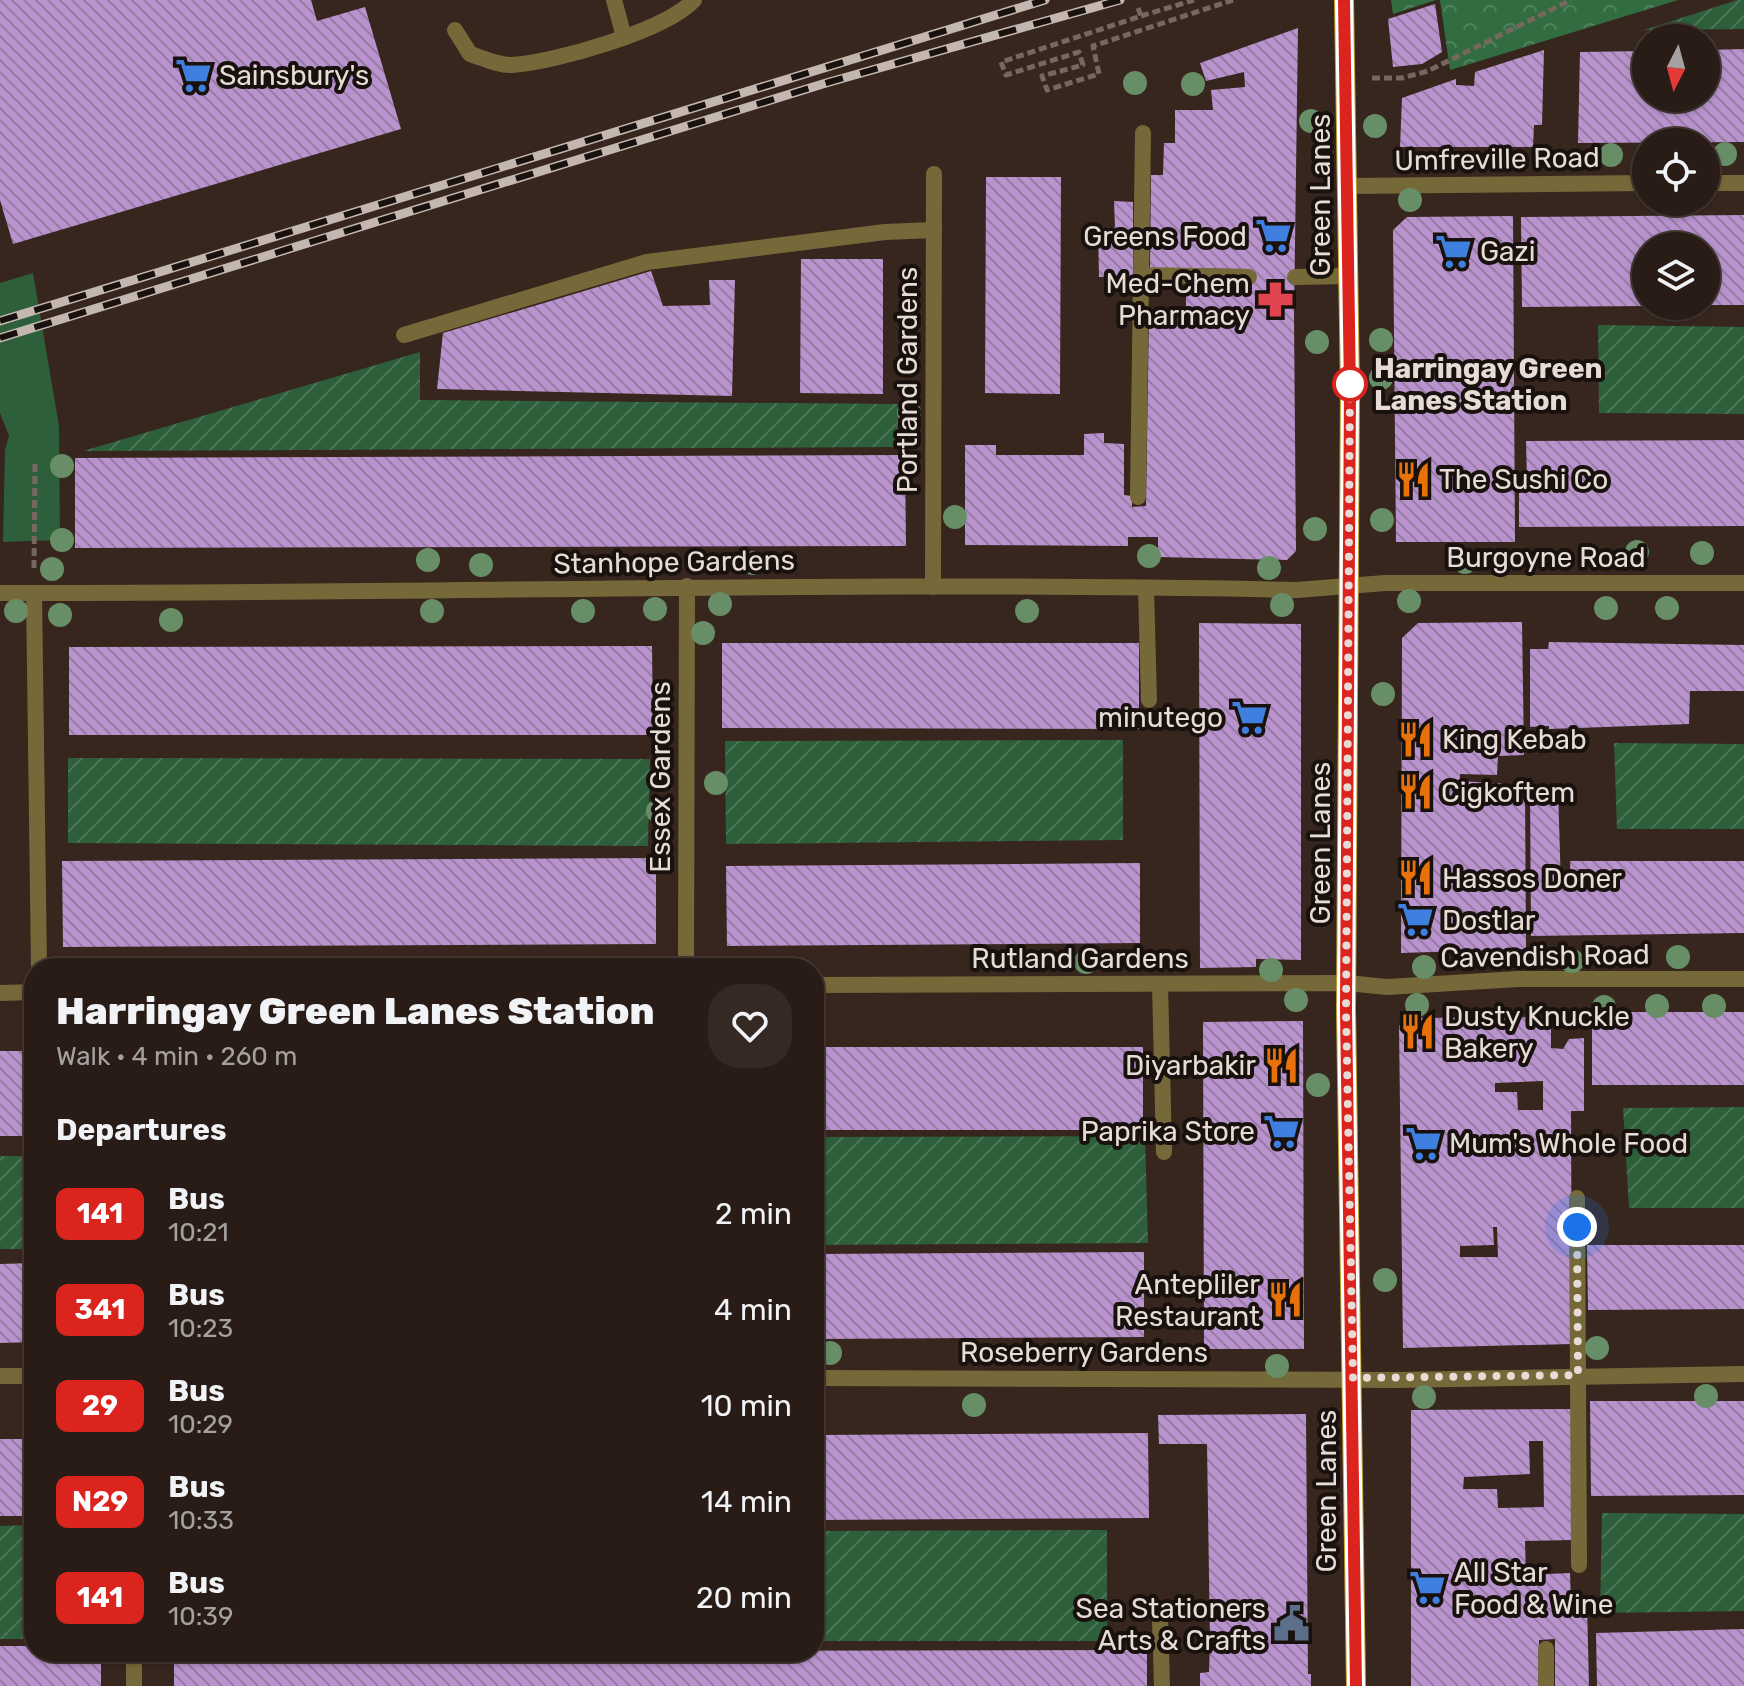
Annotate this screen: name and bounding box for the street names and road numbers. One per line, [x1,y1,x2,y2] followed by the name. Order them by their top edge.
[1304,114,1337,276] street label: Green Lanes
[1394,141,1600,177] street label: Umfreville Road
[891,267,924,493] street label: Portland Gardens
[1446,541,1646,574] street label: Burgoyne Road
[553,543,795,581] street label: Stanhope Gardens
[644,681,677,873] street label: Essex Gardens
[1304,762,1337,924] street label: Green Lanes
[1440,938,1650,974] street label: Cavendish Road
[971,942,1189,975] street label: Rutland Gardens
[960,1336,1208,1369] street label: Roseberry Gardens
[1310,1410,1343,1572] street label: Green Lanes

